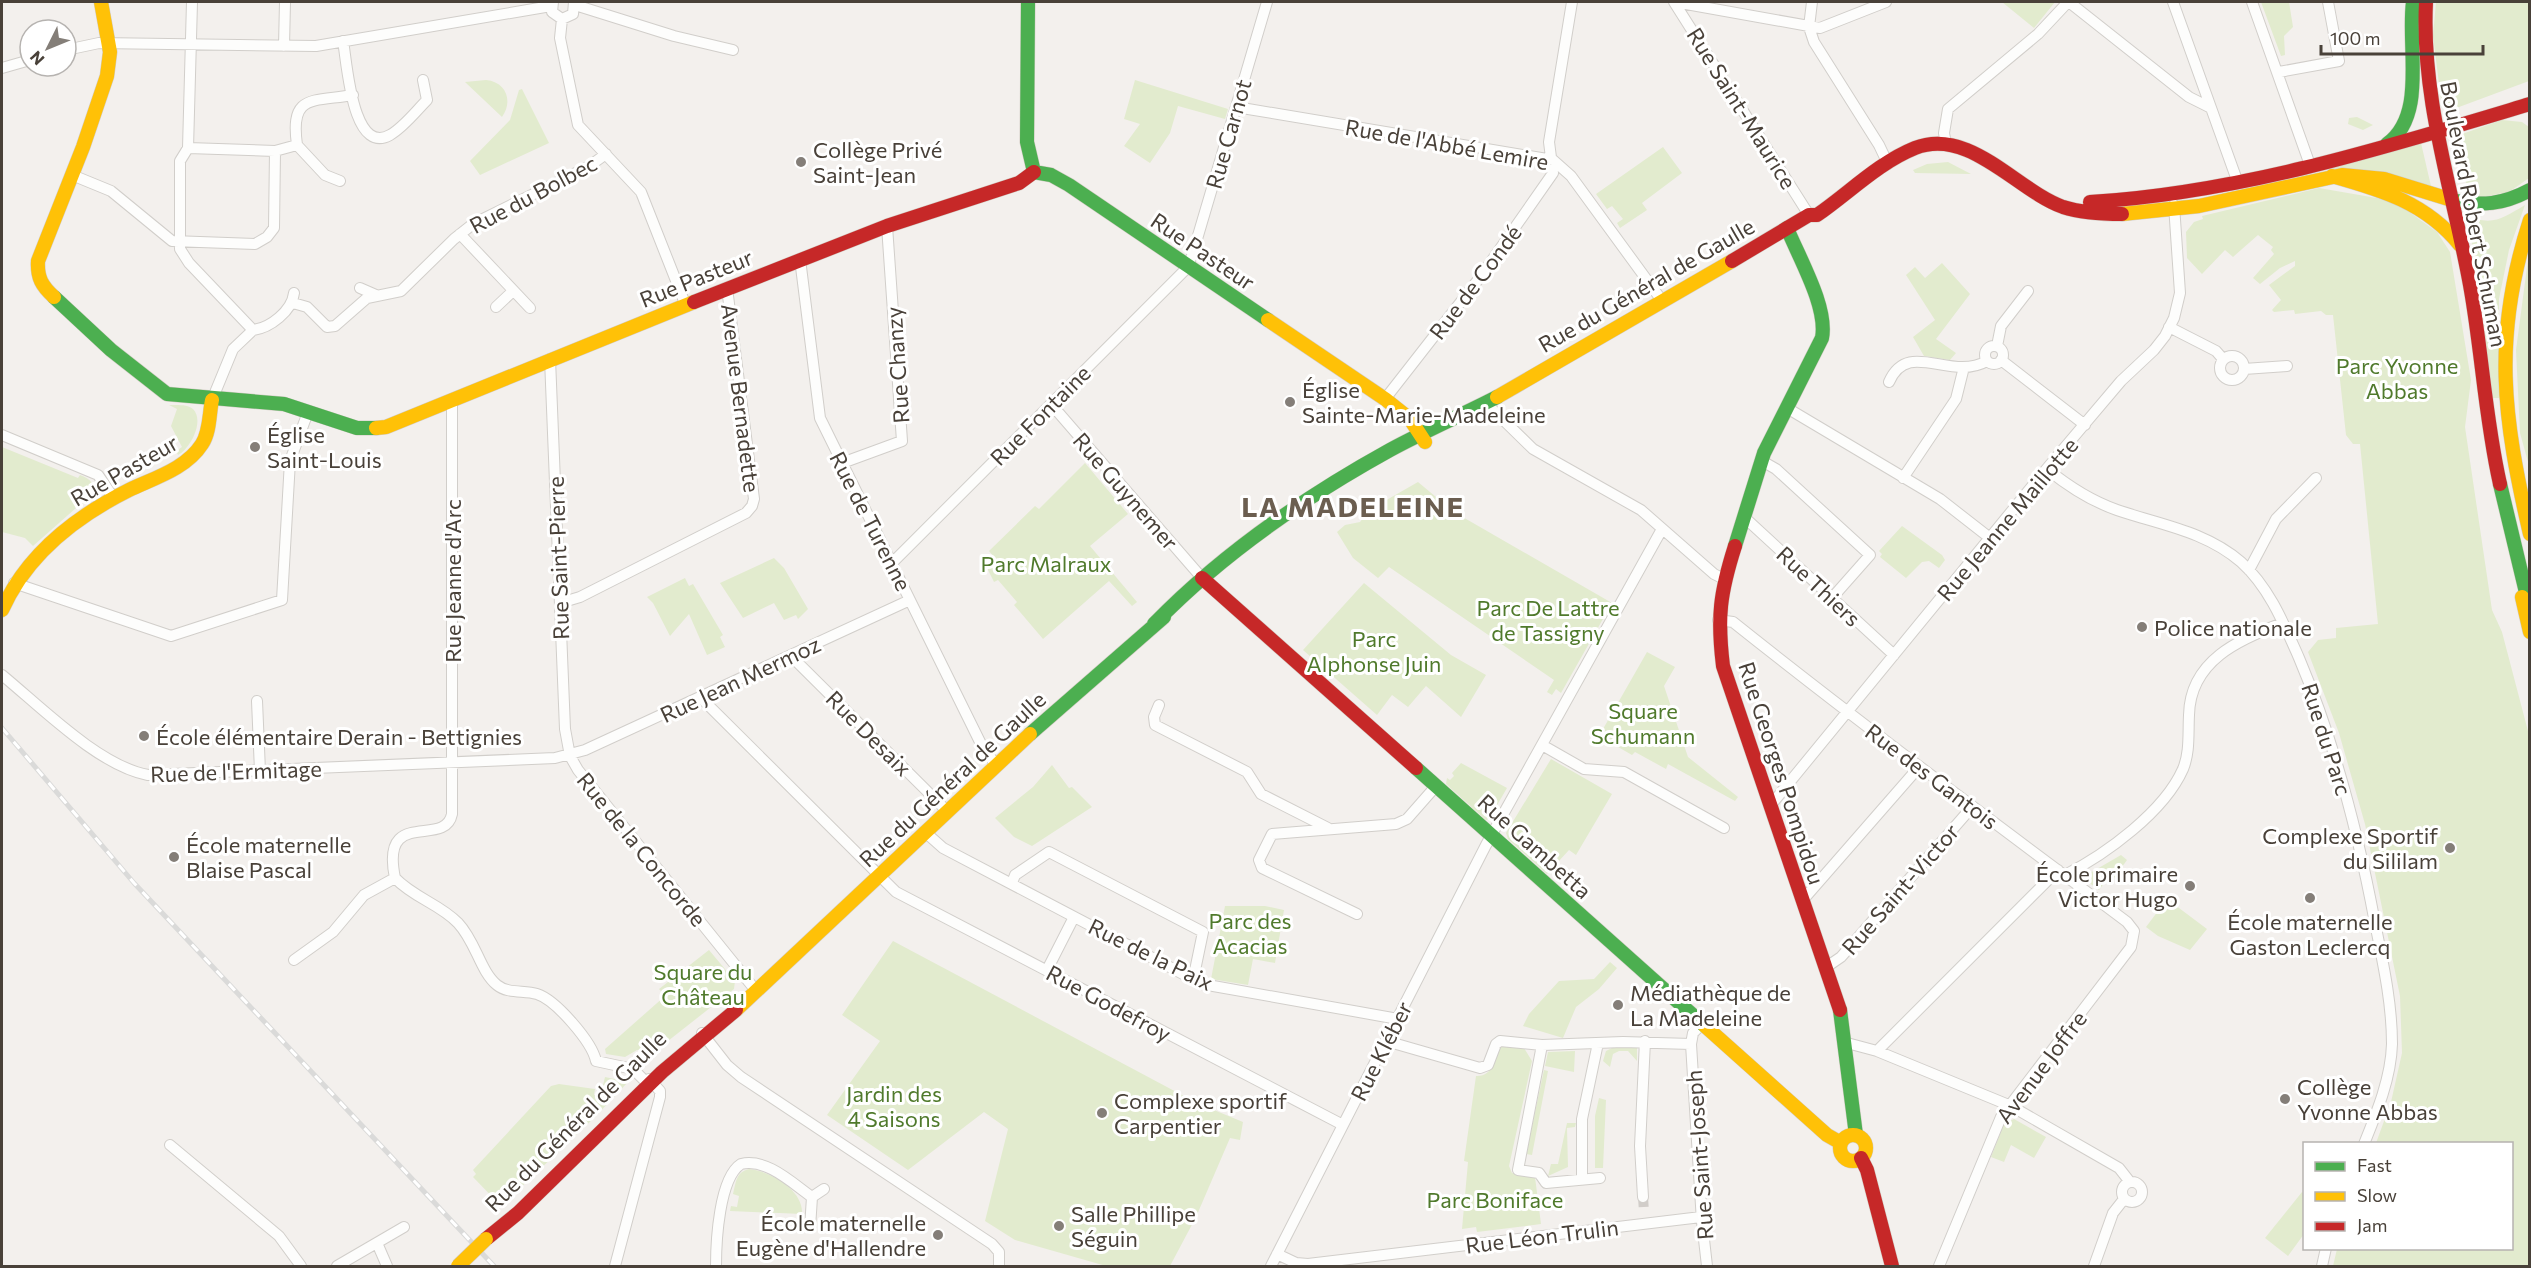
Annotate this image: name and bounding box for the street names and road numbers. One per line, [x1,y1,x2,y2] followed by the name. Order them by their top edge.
[1681,22,1803,194] street label: Rue Saint-Maurice
[1199,76,1257,192] street label: Rue Carnot
[2435,79,2513,349] street label: Boulevard Robert Schuman
[1343,113,1551,175] street label: Rue de l'Abbé Lemire
[465,149,601,239] street label: Rue du Bolbec
[1146,206,1260,296] street label: Rue Pasteur
[1533,212,1759,358] street label: Rue du Général de Gaulle
[1423,219,1527,345] street label: Rue de Condé
[636,243,757,313] street label: Rue Pasteur
[716,302,766,494] street label: Avenue Bernadette
[879,306,915,424] street label: Rue Chanzy
[984,359,1096,471] street label: Rue Fontaine
[1068,427,1184,555] street label: Rue Guynemer
[65,428,183,512] street label: Rue Pasteur
[1931,432,2083,606] street label: Rue Jeanne Maillotte
[824,447,918,595] street label: Rue de Turenne
[542,476,574,640] street label: Rue Saint-Pierre
[439,499,466,663] street label: Rue Jeanne d'Arc
[1771,540,1867,632] street label: Rue Thiers
[656,630,824,728] street label: Rue Jean Mermoz
[1733,658,1831,888] street label: Rue Georges Pompidou
[2296,679,2358,799] street label: Rue du Parc
[821,685,917,781] street label: Rue Desaix
[853,686,1051,872] street label: Rue du Général de Gaulle
[1860,717,2004,835] street label: Rue des Gantois
[150,755,322,787] street label: Rue de l'Ermitage
[572,767,712,931] street label: Rue de la Concorde
[1473,788,1597,904] street label: Rue Gambetta
[1836,818,1964,960] street label: Rue Saint-Victor
[1084,912,1218,996] street label: Rue de la Paix
[1042,959,1176,1047] street label: Rue Godefroy
[1344,997,1418,1105] street label: Rue Kléber
[1990,1005,2092,1129] street label: Avenue Joffre
[479,1025,671,1217] street label: Rue du Général de Gaulle
[1680,1069,1718,1241] street label: Rue Saint-Joseph
[1464,1213,1620,1259] street label: Rue Léon Trulin

